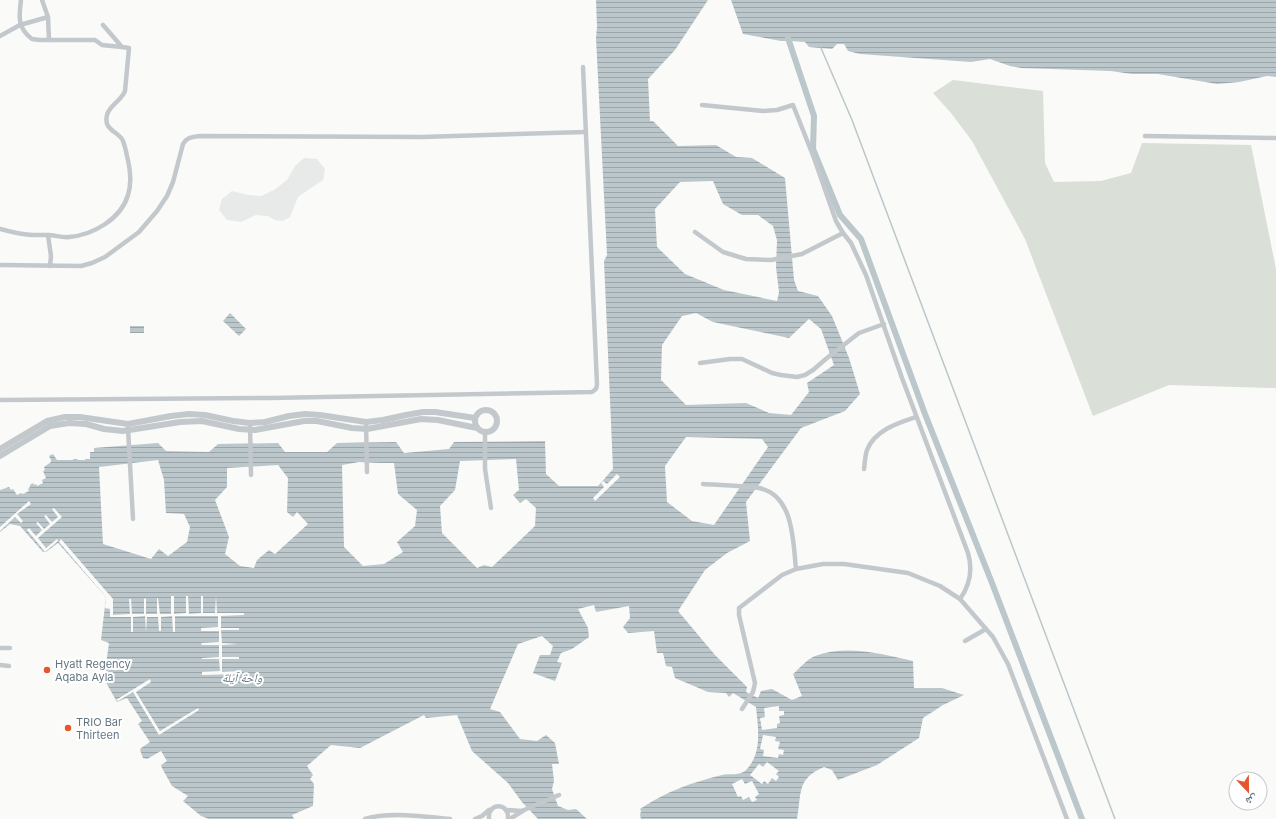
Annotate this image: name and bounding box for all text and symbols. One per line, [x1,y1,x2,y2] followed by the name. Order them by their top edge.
[55,657,131,684] place label: Hyatt Regency Aqaba Ayla
[42,665,52,675] marker: Hyatt Regency Aqaba Ayla
[222,670,262,685] water label: واحة آيلة
[76,715,122,742] place label: TRIO Bar Thirteen
[63,723,73,733] marker: TRIO Bar Thirteen
[1228,771,1268,811] north arrow
[1243,791,1260,809] text: ش

